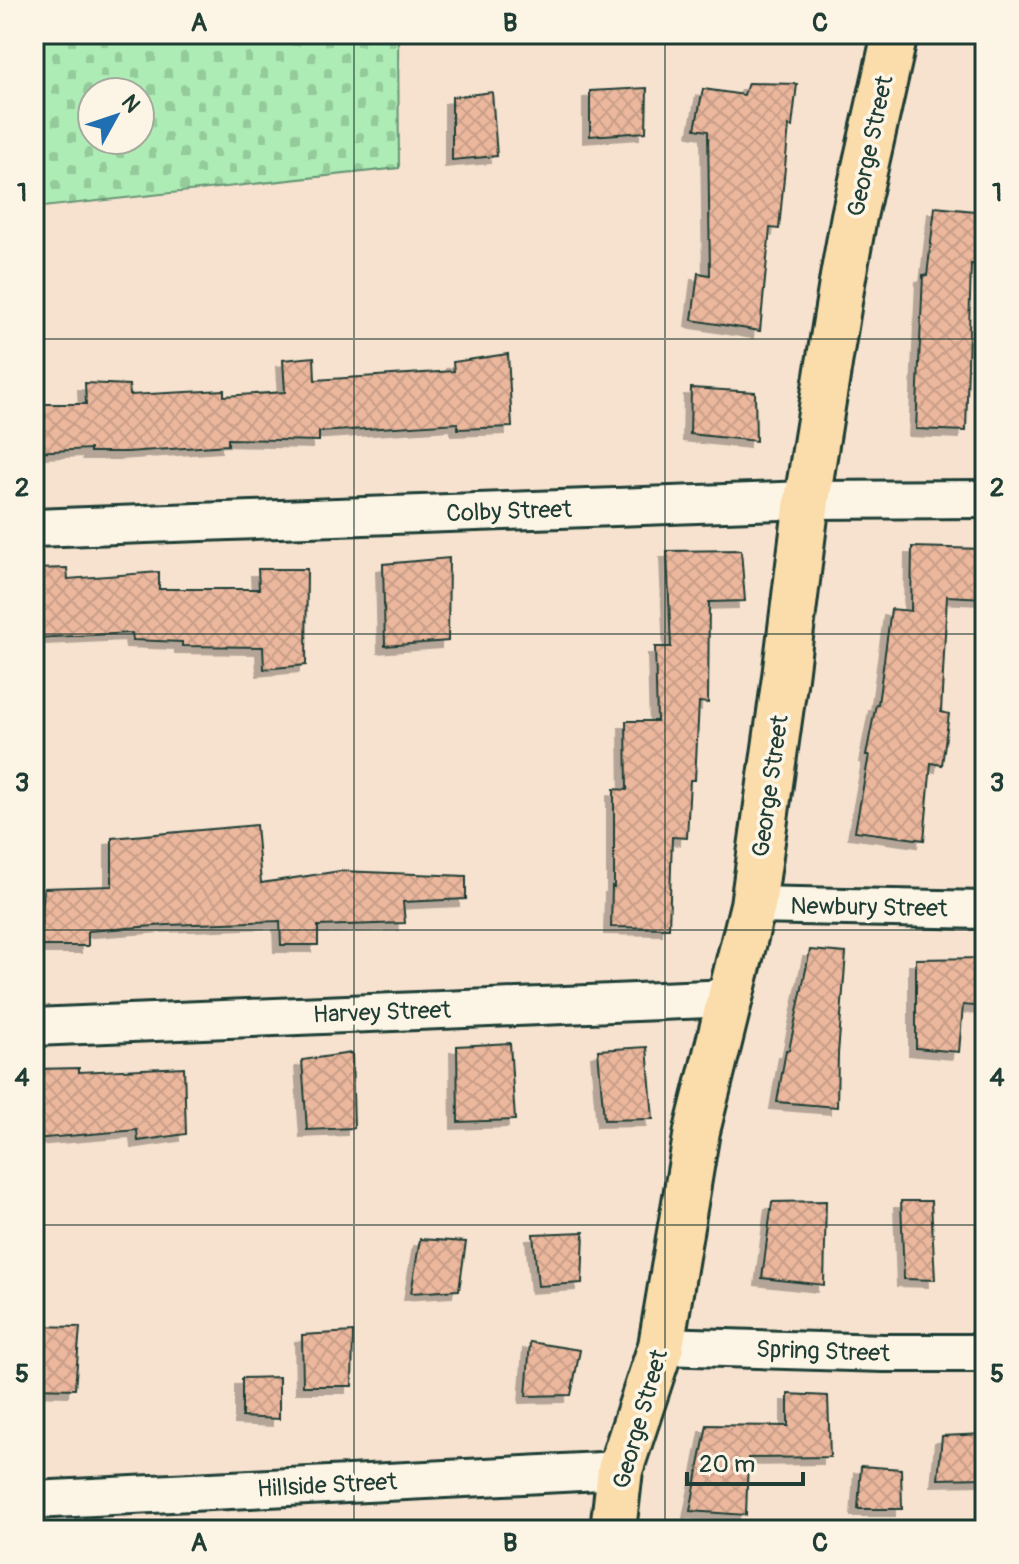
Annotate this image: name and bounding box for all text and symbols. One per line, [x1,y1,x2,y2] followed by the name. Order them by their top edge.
[191,7,208,39] text: A
[503,7,517,39] text: B
[812,7,828,39] text: C
[841,73,900,219] street label: George Street
[76,76,156,156] north arrow
[115,89,146,119] text: N
[17,177,27,209] text: 1
[992,177,1002,209] text: 1
[15,472,29,504] text: 2
[990,472,1004,504] text: 2
[446,495,573,528] street label: Colby Street
[746,713,795,859] street label: George Street
[15,767,29,799] text: 3
[990,767,1004,799] text: 3
[790,892,948,923] street label: Newbury Street
[312,996,452,1029] street label: Harvey Street
[14,1062,30,1094] text: 4
[989,1062,1005,1094] text: 4
[756,1335,891,1368] street label: Spring Street
[607,1346,674,1492] street label: George Street
[15,1358,29,1390] text: 5
[990,1358,1004,1390] text: 5
[687,1436,803,1486] scale bar
[699,1450,755,1479] text: 20 m
[256,1467,398,1504] street label: Hillside Street
[191,1527,208,1559] text: A
[503,1527,517,1559] text: B
[812,1527,828,1559] text: C

